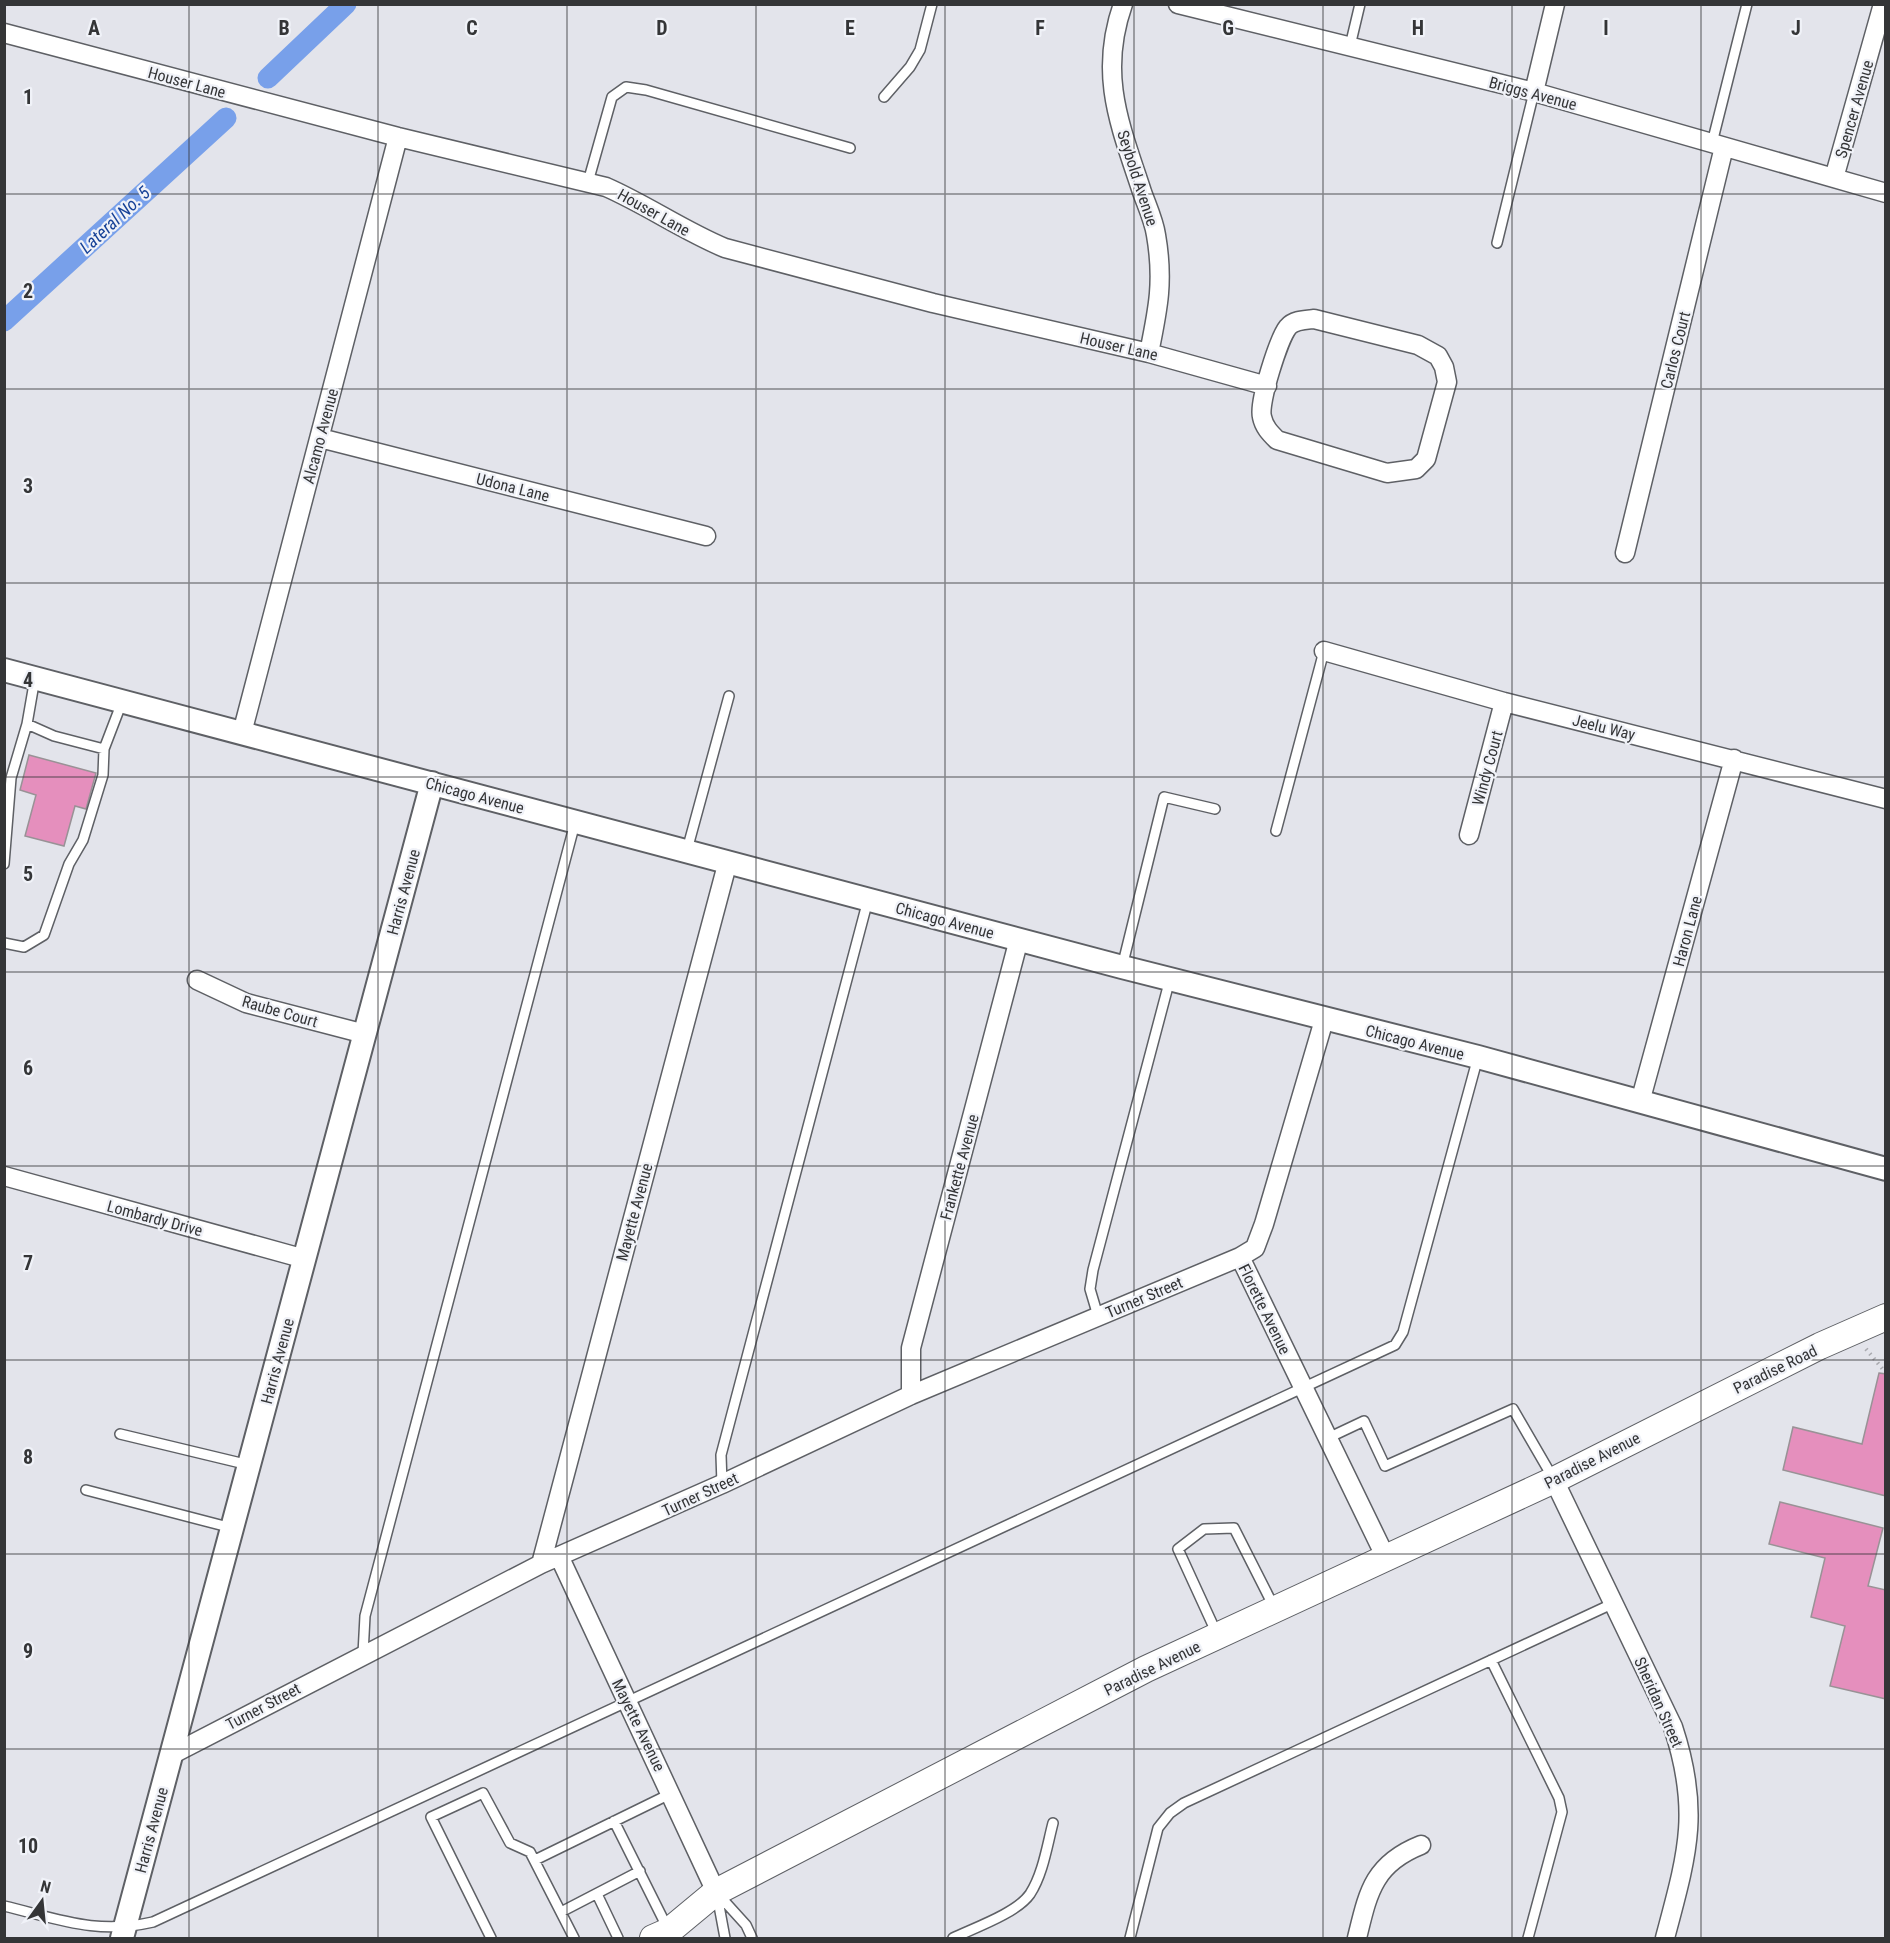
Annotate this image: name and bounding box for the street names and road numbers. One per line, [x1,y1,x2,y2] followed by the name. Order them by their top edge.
[1831,58,1878,160] street label: Spencer Avenue
[146,63,228,102] street label: Houser Lane
[1487,73,1579,114] street label: Briggs Avenue
[1113,128,1162,228] street label: Seybold Avenue
[614,185,693,240] street label: Houser Lane
[1657,309,1694,391] street label: Carlos Court
[1078,328,1160,365] street label: Houser Lane
[299,386,342,486] street label: Alcamo Avenue
[474,469,551,506] street label: Udona Lane
[1571,711,1638,745] street label: Jeelu Way
[1468,728,1507,808] street label: Windy Court
[424,773,526,818] street label: Chicago Avenue
[383,847,424,937] street label: Harris Avenue
[1669,894,1706,968] street label: Haron Lane
[894,898,996,943] street label: Chicago Avenue
[240,992,320,1031] street label: Raube Court
[1363,1021,1466,1064] street label: Chicago Avenue
[936,1112,983,1222] street label: Frankette Avenue
[612,1161,657,1263] street label: Mayette Avenue
[105,1197,205,1240] street label: Lombardy Drive
[1234,1261,1295,1358] street label: Florette Avenue
[1103,1273,1186,1322] street label: Turner Street
[257,1316,298,1406] street label: Harris Avenue
[1730,1341,1820,1398] street label: Paradise Road
[1541,1428,1643,1493] street label: Paradise Avenue
[659,1469,741,1520] street label: Turner Street
[1101,1637,1203,1700] street label: Paradise Avenue
[1630,1654,1687,1750] street label: Sheridan Street
[608,1676,669,1775] street label: Mayette Avenue
[223,1679,304,1734] street label: Turner Street
[131,1785,172,1875] street label: Harris Avenue

